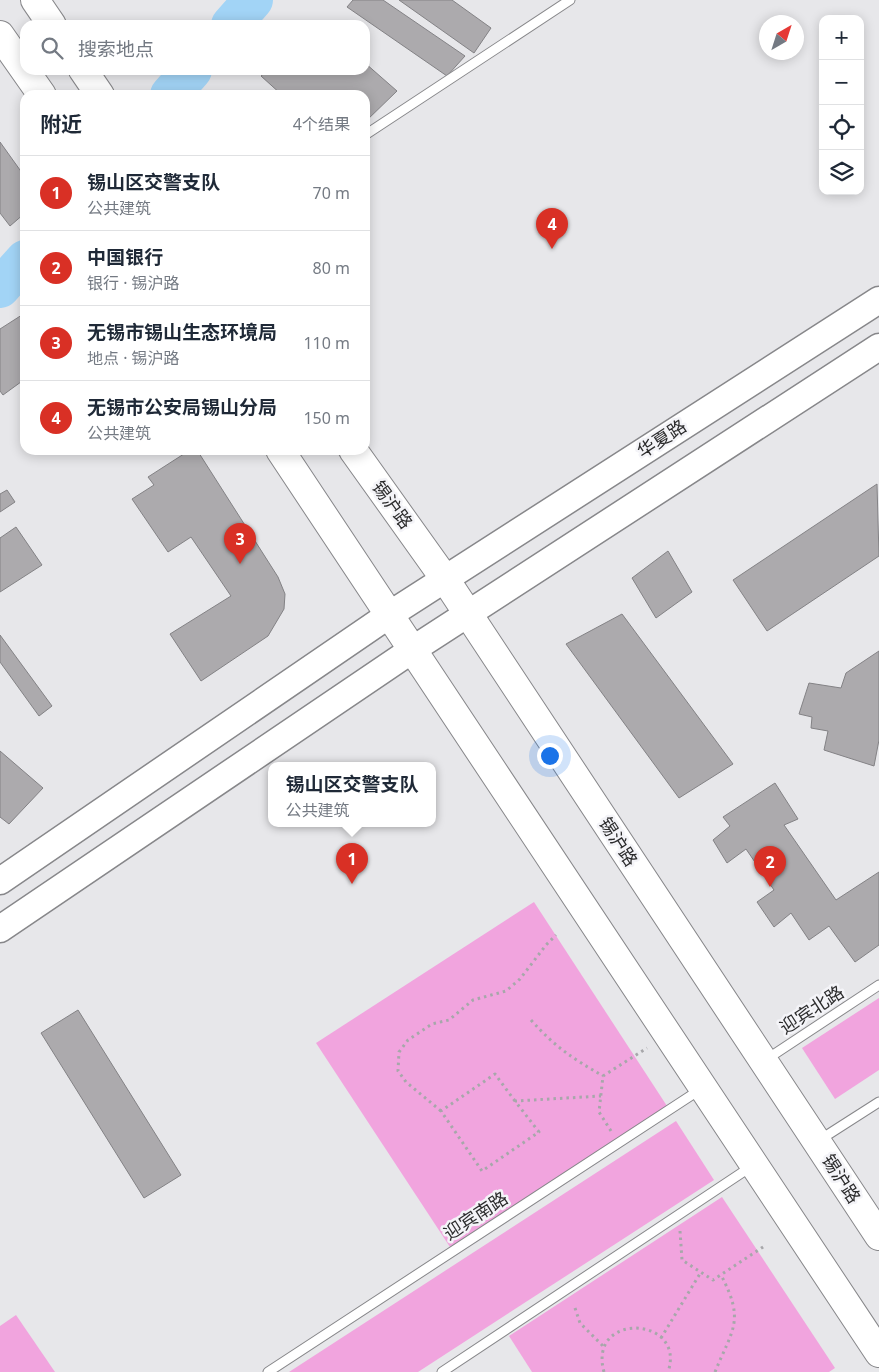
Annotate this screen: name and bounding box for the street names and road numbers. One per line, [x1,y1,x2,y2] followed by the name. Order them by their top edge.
[632,413,691,463] street label: 华夏路
[367,476,418,533] street label: 锡沪路
[594,812,644,871] street label: 锡沪路
[775,979,848,1039] street label: 迎宾北路
[817,1149,867,1208] street label: 锡沪路
[439,1185,512,1245] street label: 迎宾南路

